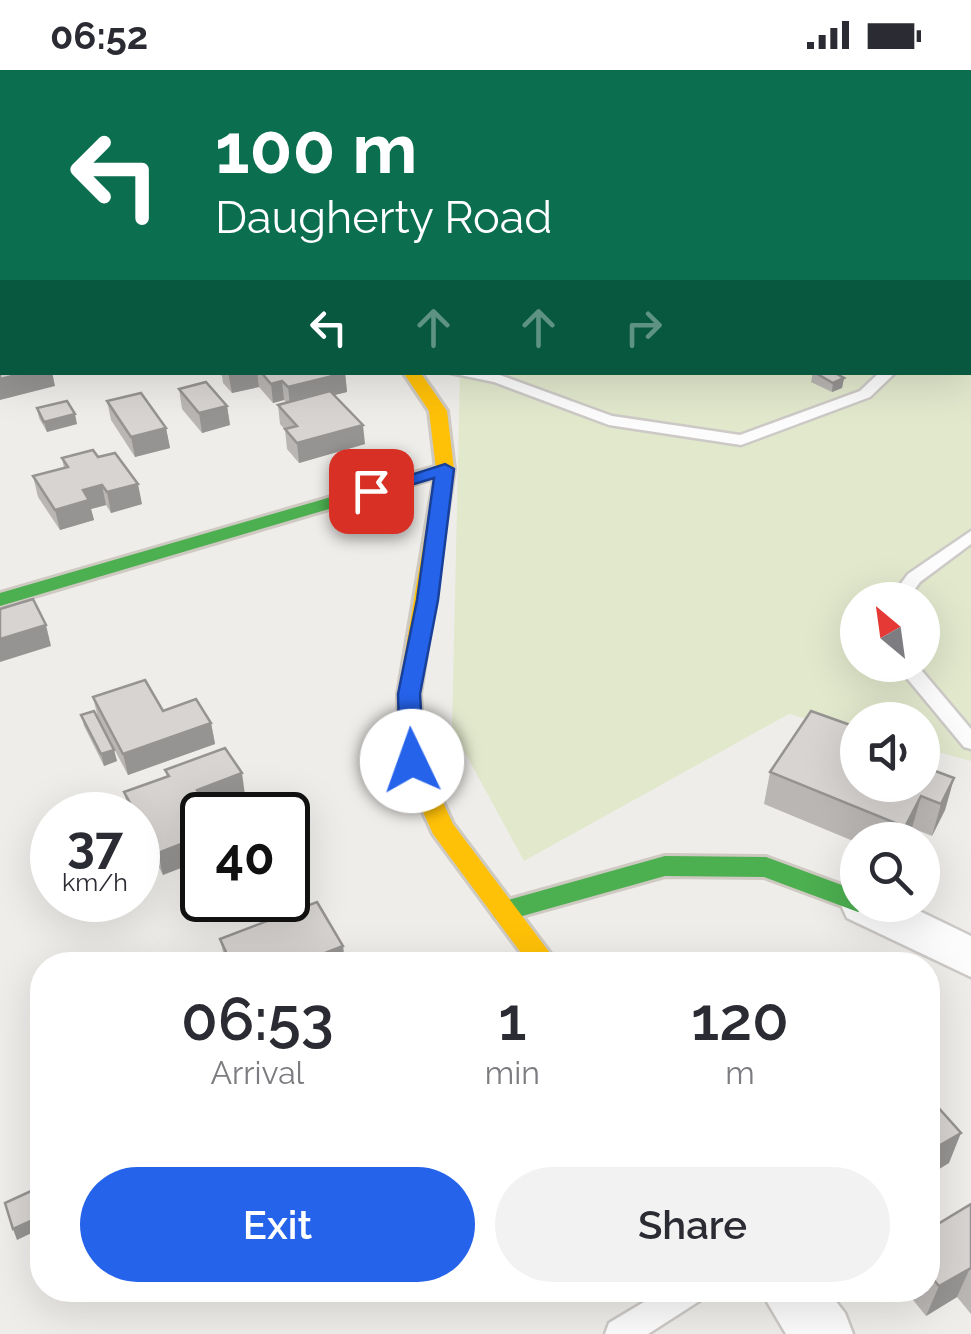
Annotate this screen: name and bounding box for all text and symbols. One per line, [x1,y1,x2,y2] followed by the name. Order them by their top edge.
[50,13,148,58] text: 06:52
[215,107,418,189] text: 100 m
[50,110,180,240] icon: left
[215,191,552,244] text: Daugherty Road
[301,300,356,355] icon: left
[406,300,461,355] icon: ahead
[511,300,566,355] icon: ahead
[616,300,671,355] icon: right
[329,449,414,534] pin
[344,464,399,519] icon: arrive
[840,582,940,682] north arrow
[840,582,940,922] map controls
[840,702,940,802] button: sound
[360,709,464,813] position arrow
[180,792,310,922] speed limit sign: 40
[67,815,123,874] text: 37
[840,822,940,922] button: search
[62,867,128,897] text: km/h
[181,984,334,1054] text: 06:53
[498,984,526,1054] text: 1
[691,984,789,1054] text: 120
[210,1054,304,1091] text: Arrival
[485,1054,540,1091] text: min
[725,1054,755,1091] text: m
[80,1167,475,1282] button: Exit
[495,1167,890,1282] button: Share

